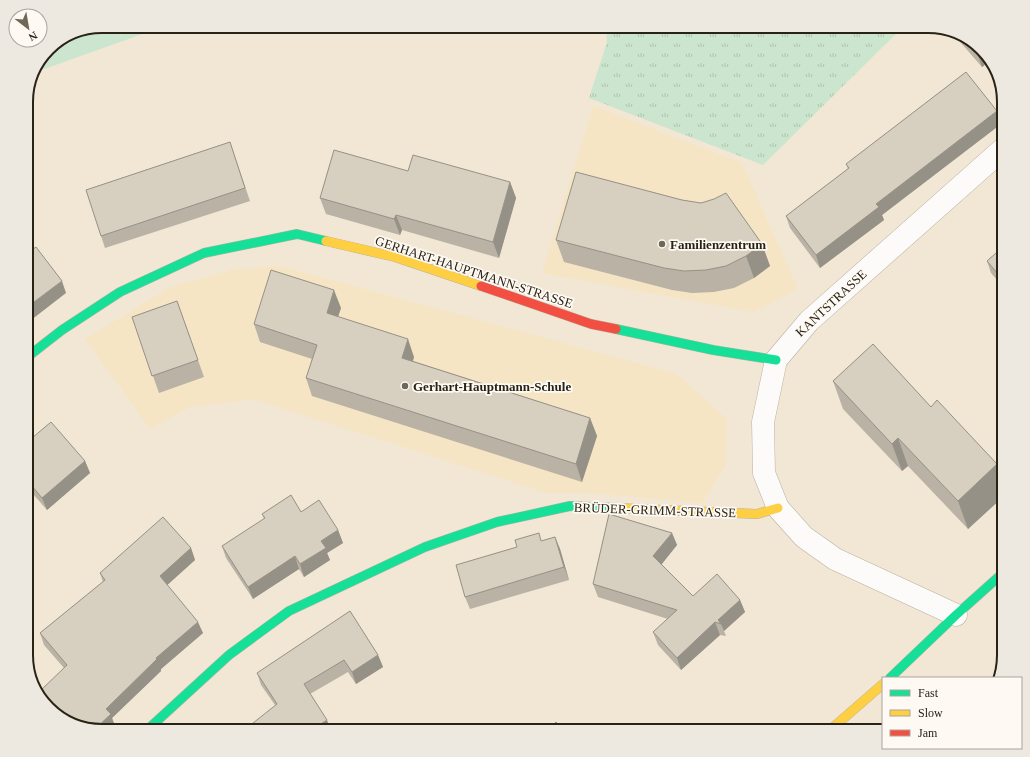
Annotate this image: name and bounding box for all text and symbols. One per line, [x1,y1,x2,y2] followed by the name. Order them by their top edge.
[8,8,48,48] north arrow
[27,29,40,44] text: N
[373,233,575,311] street label: GERHART-HAUPTMANN-STRASSE
[670,237,766,252] place label: Familienzentrum
[657,239,667,249] marker: Familienzentrum
[792,266,870,340] street label: KANTSTRASSE
[413,379,571,394] place label: Gerhart-Hauptmann-Schule
[400,381,410,391] marker: Gerhart-Hauptmann-Schule
[574,500,737,520] street label: BRÜDER-GRIMM-STRASSE
[882,677,1022,749] legend
[918,686,939,700] text: Fast
[918,706,943,720] text: Slow
[918,726,938,740] text: Jam

